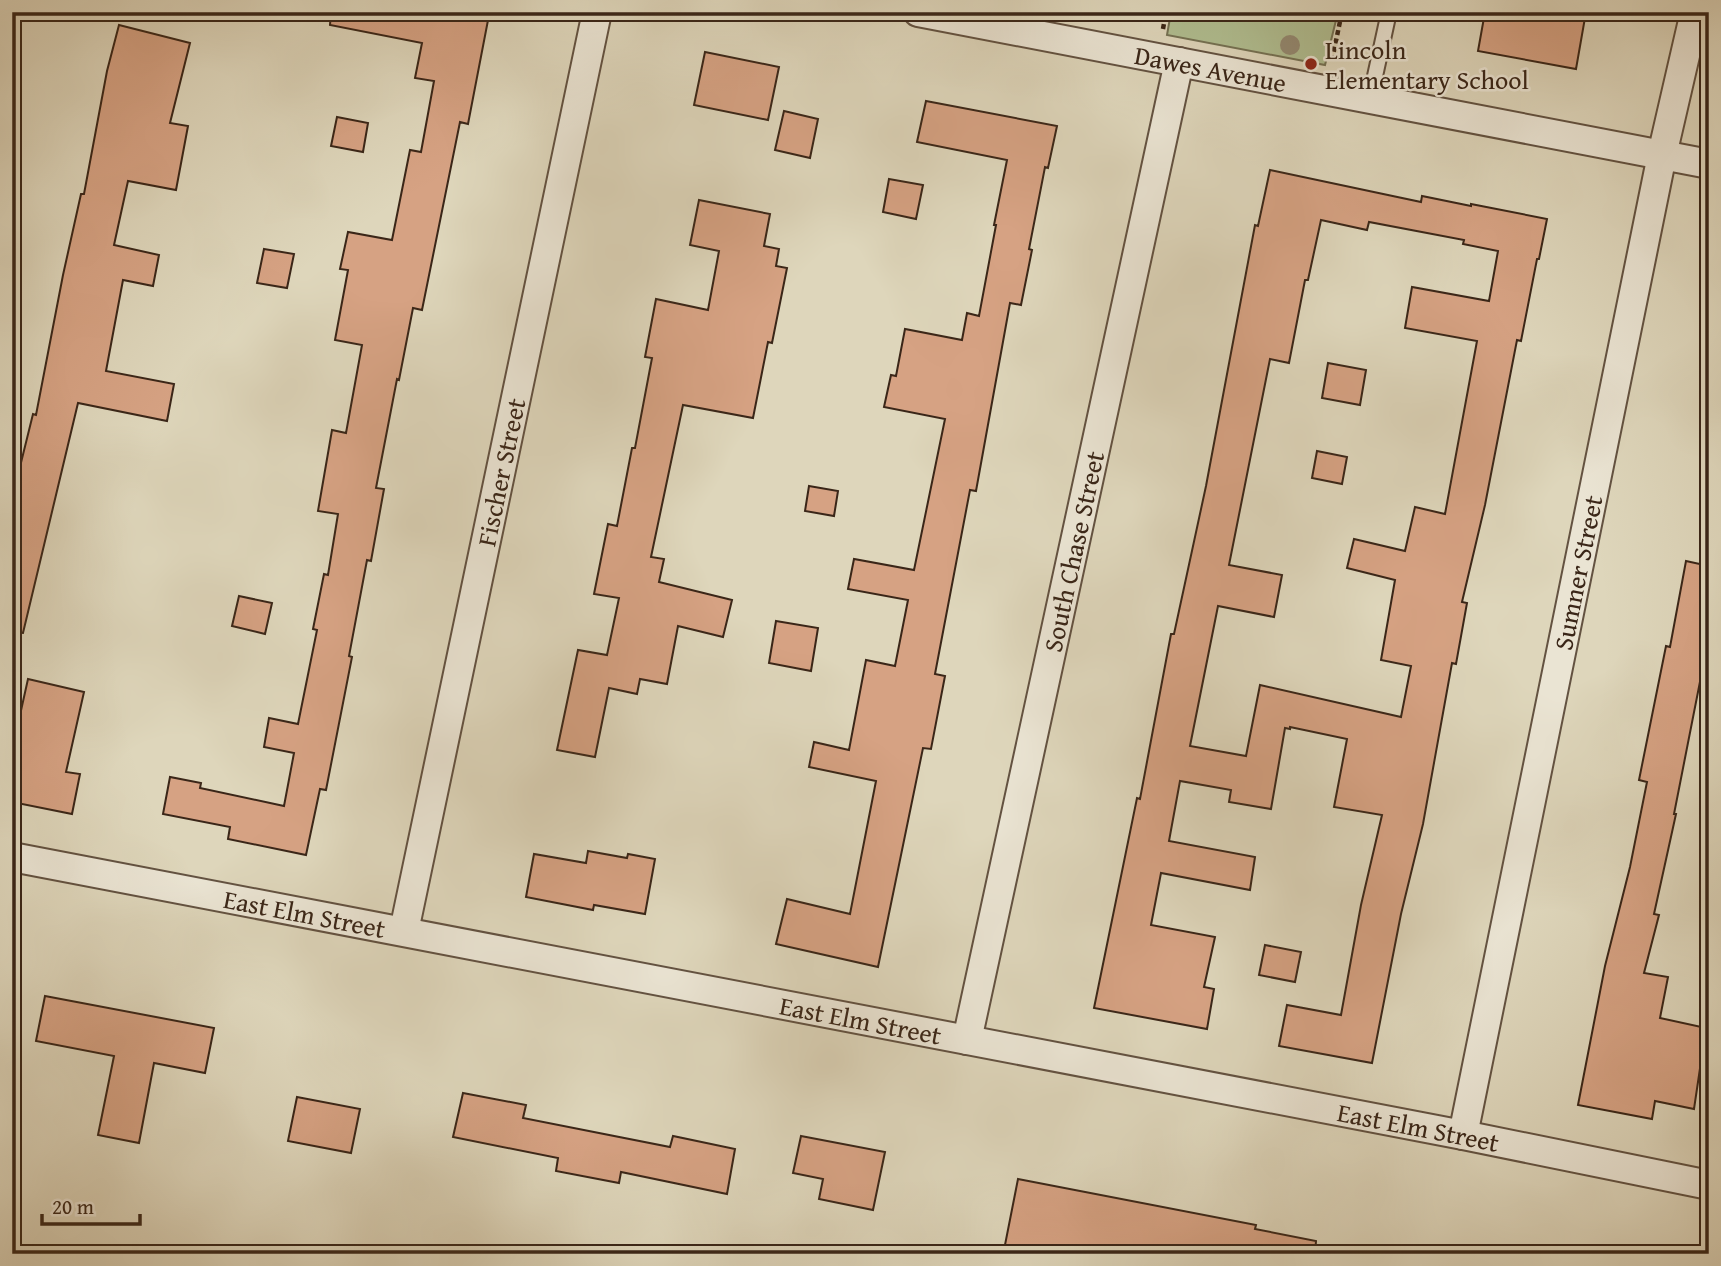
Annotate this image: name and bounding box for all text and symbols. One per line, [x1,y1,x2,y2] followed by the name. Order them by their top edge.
[1325,30,1529,99] place label: Lincoln Elementary School
[1131,35,1290,102] street label: Dawes Avenue
[1303,56,1319,72] marker: Lincoln Elementary School
[466,394,535,550] street label: Fischer Street
[1032,447,1114,656] street label: South Chase Street
[1542,492,1612,653] street label: Sumner Street
[220,878,389,948] street label: East Elm Street
[776,985,945,1054] street label: East Elm Street
[1334,1092,1503,1161] street label: East Elm Street
[42,1182,140,1226] scale bar
[52,1191,94,1222] text: 20 m

